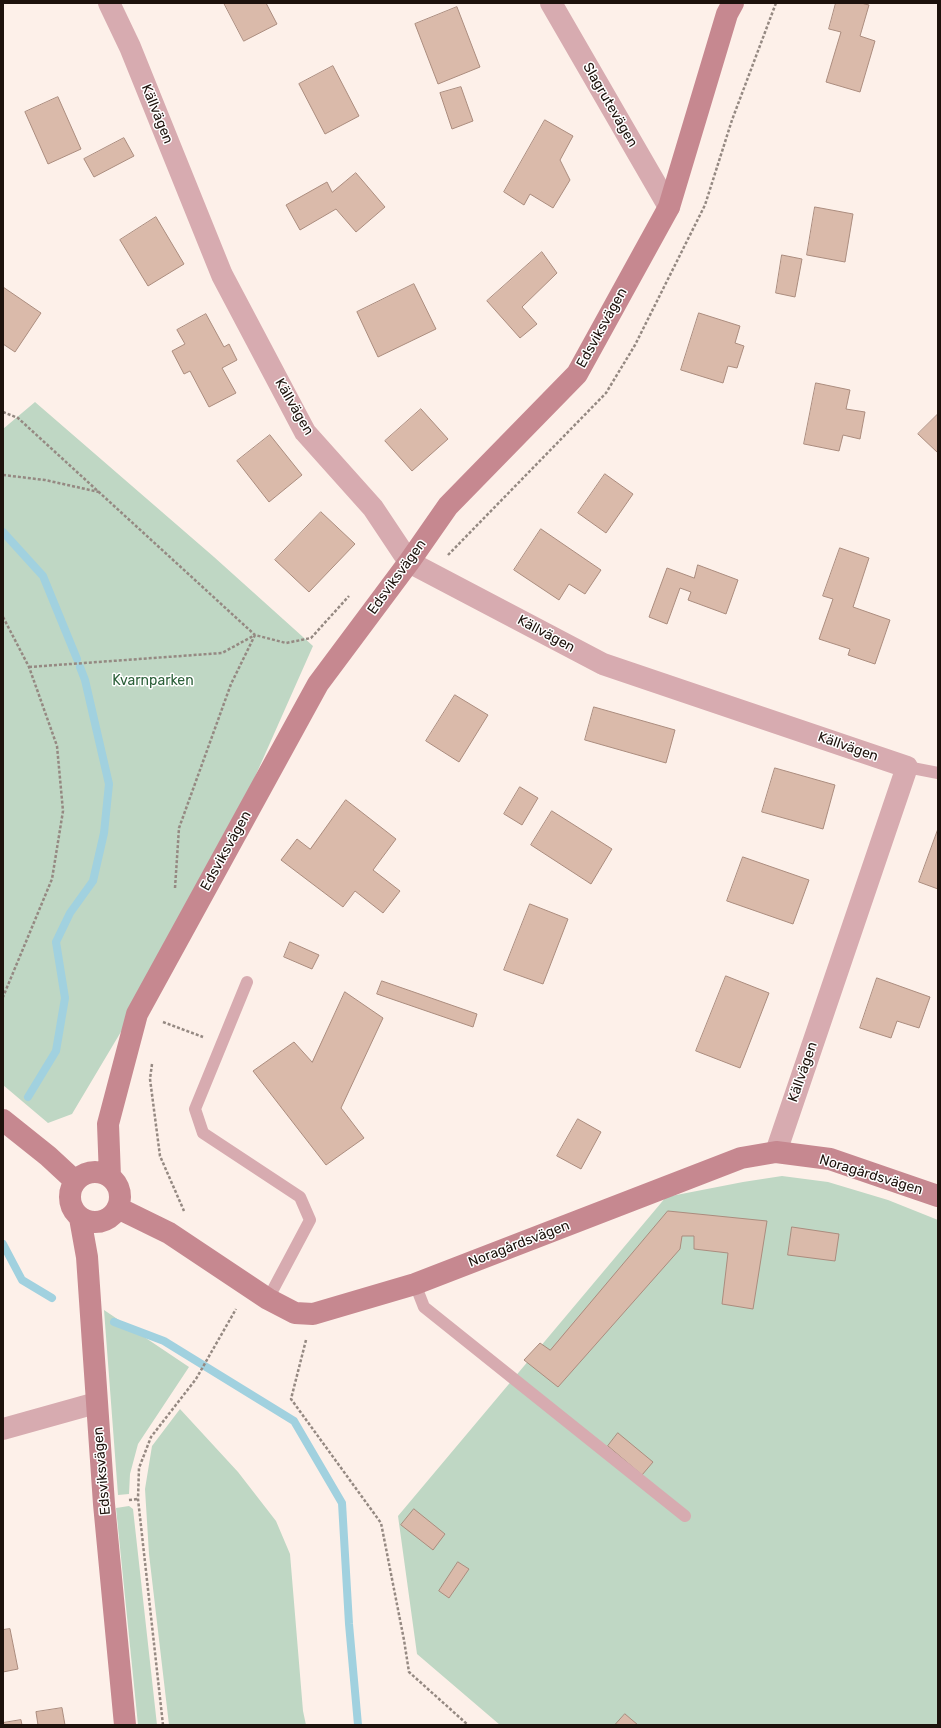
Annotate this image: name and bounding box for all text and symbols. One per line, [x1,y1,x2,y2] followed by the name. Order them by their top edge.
[579,60,641,150] street label: Slagrutevägen
[137,82,177,146] street label: Källvägen
[573,285,631,371] street label: Edsviksvägen
[271,376,317,438] street label: Källvägen
[364,536,430,618] street label: Edsviksvägen
[514,612,578,656] street label: Källvägen
[112,673,194,689] park label: Kvarnparken
[816,729,880,765] street label: Källvägen
[197,808,255,894] street label: Edsviksvägen
[785,1040,821,1104] street label: Källvägen
[817,1151,925,1199] street label: Noragårdsvägen
[466,1217,572,1271] street label: Noragårdsvägen
[90,1426,114,1516] street label: Edsviksvägen

